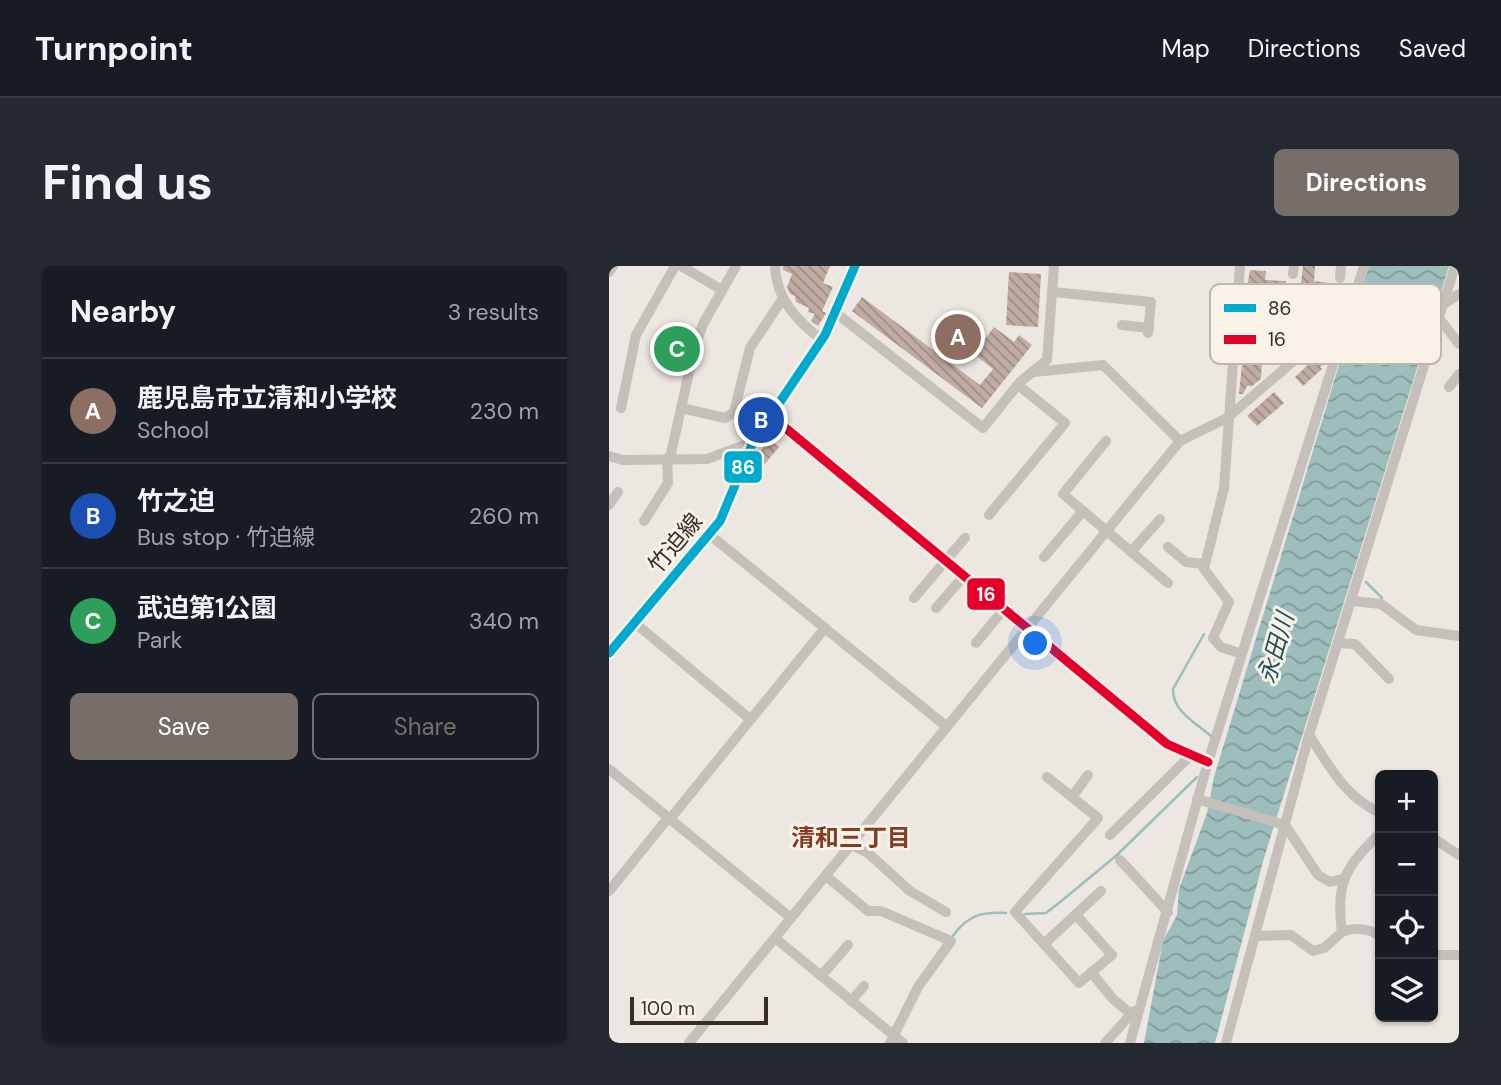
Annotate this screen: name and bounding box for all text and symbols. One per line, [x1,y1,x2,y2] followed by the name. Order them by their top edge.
[35,27,193,70] text: Turnpoint
[1162,33,1210,64] text: Map
[1248,33,1361,64] text: Directions
[1399,33,1466,64] text: Saved
[1274,149,1459,216] button: Directions
[42,150,213,214] text: Find us
[1210,284,1441,364] legend
[70,292,176,331] text: Nearby
[1268,296,1291,321] text: 86
[448,297,539,327] text: 3 results
[935,311,981,363] pin: A
[654,323,700,375] pin: C
[1268,327,1286,352] text: 16
[137,381,397,415] text: 鹿児島市立清和小学校
[738,394,784,446] pin: B
[85,396,101,426] text: A
[470,396,539,426] text: 230 m
[137,415,209,445] text: School
[723,450,763,484] line badge: 86
[731,455,755,480] text: 86
[137,484,215,518] text: 竹之迫
[86,501,100,531] text: B
[469,501,539,531] text: 260 m
[641,507,709,579] street label: 竹迫線
[137,522,315,552] text: Bus stop · 竹迫線
[966,577,1006,611] line badge: 16
[977,582,995,607] text: 16
[137,591,276,625] text: 武迫第1公園
[85,606,101,636] text: C
[469,606,539,636] text: 340 m
[1251,606,1301,687] water label: 永田川
[137,625,182,655] text: Park
[1018,626,1052,660] your location
[70,693,298,760] button: Save
[312,693,539,760] button: Share
[1375,770,1438,1022] map controls
[1375,770,1438,833] button: +
[791,822,911,853] district label: 清和三丁目
[1375,833,1438,896] button: −
[1375,896,1438,959] button: locate
[1375,959,1438,1022] button: layers
[630,994,768,1026] scale bar
[641,996,695,1021] text: 100 m

